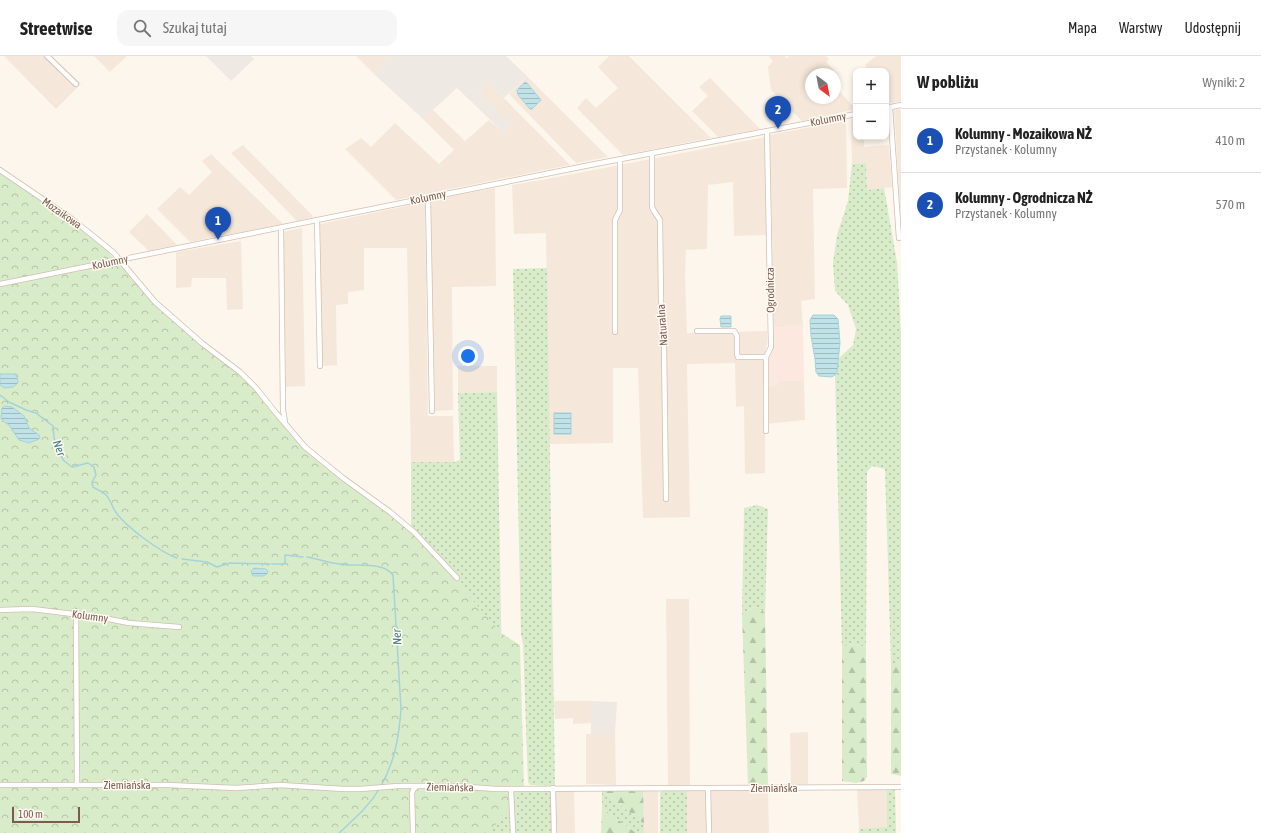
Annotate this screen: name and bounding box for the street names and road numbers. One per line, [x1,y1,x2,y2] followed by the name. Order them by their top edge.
[809,110,847,128] street label: Kolumny
[409,187,447,207] street label: Kolumny
[40,195,84,231] street label: Mozaikowa
[91,252,129,272] street label: Kolumny
[764,267,776,313] street label: Ogrodnicza
[655,304,669,346] street label: Naturalna
[71,608,109,625] street label: Kolumny
[103,779,151,791] street label: Ziemiańska
[426,781,474,793] street label: Ziemiańska
[750,782,798,794] street label: Ziemiańska

